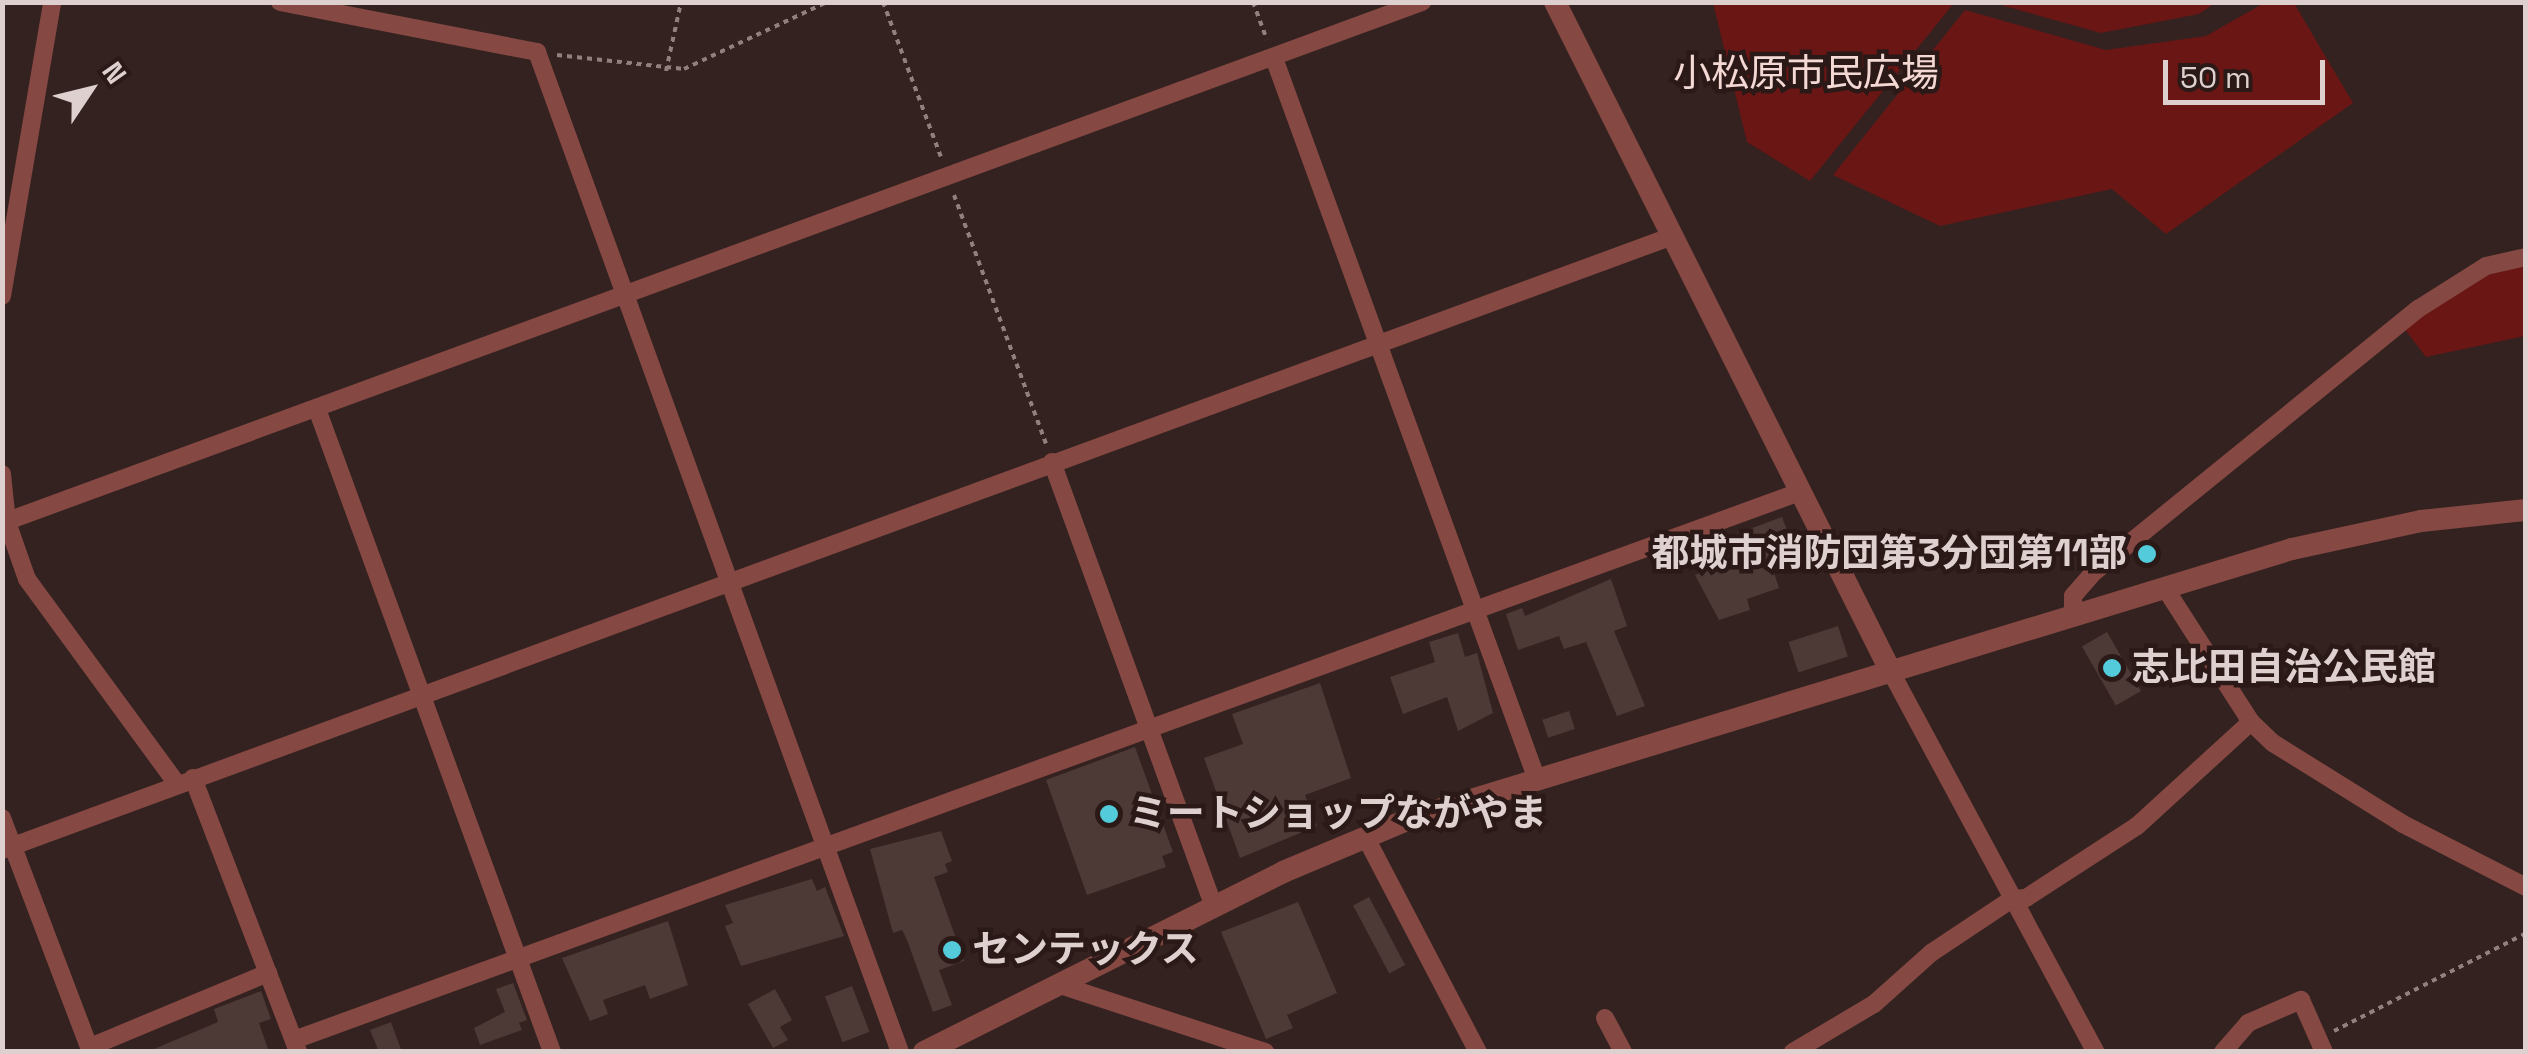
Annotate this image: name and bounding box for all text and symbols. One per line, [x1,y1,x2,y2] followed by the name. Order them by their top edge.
[40,40,140,140] north arrow
[2168,40,2330,102] scale bar
[1673,51,1939,97] park label: 小松原市民広場
[94,55,135,91] text: N
[2180,58,2251,97] text: 50 m
[1652,531,2127,577] place label: 都城市消防団第3分団第11部
[2136,543,2158,565] marker: 都城市消防団第3分団第11部
[2132,645,2436,691] place label: 志比田自治公民館
[2101,657,2123,679] marker: 志比田自治公民館
[1129,791,1547,837] place label: ミートショップながやま
[1098,803,1120,825] marker: ミートショップながやま
[972,927,1200,973] place label: センテックス
[941,939,963,961] marker: センテックス

